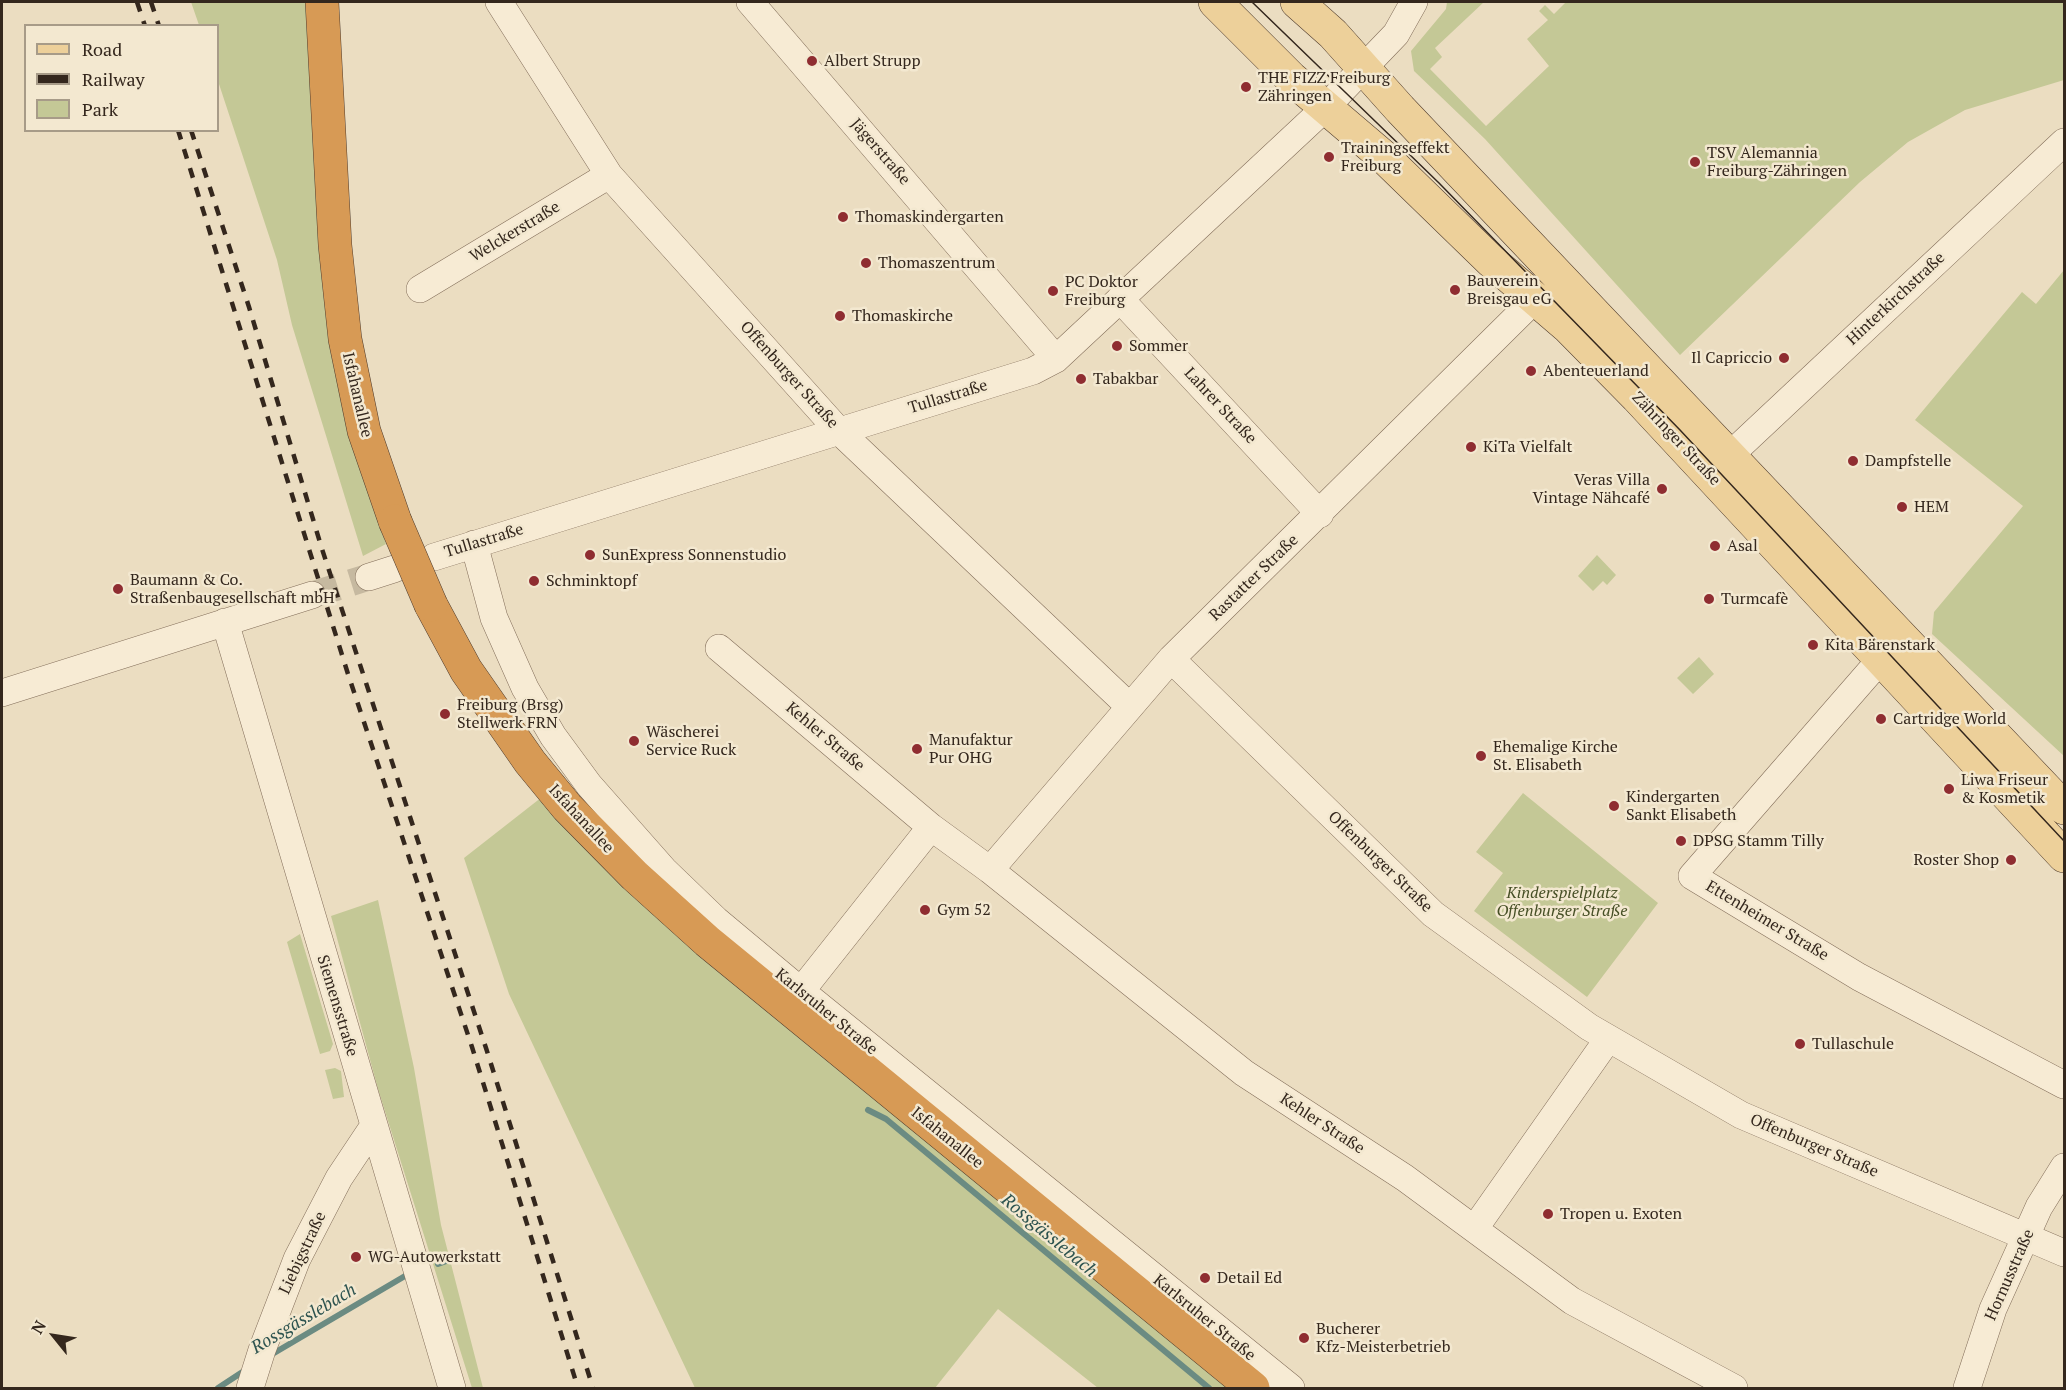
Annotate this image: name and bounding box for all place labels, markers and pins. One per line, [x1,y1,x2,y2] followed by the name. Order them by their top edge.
[824,51,920,71] place label: Albert Strupp
[805,54,819,68] marker: Albert Strupp
[1258,68,1390,106] place label: THE FIZZ Freiburg Zähringen
[1239,80,1253,94] marker: THE FIZZ Freiburg Zähringen
[1341,138,1450,176] place label: Trainingseffekt Freiburg
[1707,143,1847,181] place label: TSV Alemannia Freiburg-Zähringen
[1322,150,1336,164] marker: Trainingseffekt Freiburg
[1688,155,1702,169] marker: TSV Alemannia Freiburg-Zähringen
[855,207,1004,227] place label: Thomaskindergarten
[836,210,850,224] marker: Thomaskindergarten
[878,253,995,273] place label: Thomaszentrum
[859,256,873,270] marker: Thomaszentrum
[1467,271,1551,309] place label: Bauverein Breisgau eG
[1065,272,1138,310] place label: PC Doktor Freiburg
[1448,283,1462,297] marker: Bauverein Breisgau eG
[1046,284,1060,298] marker: PC Doktor Freiburg
[852,306,953,326] place label: Thomaskirche
[833,309,847,323] marker: Thomaskirche
[1129,336,1188,356] place label: Sommer
[1110,339,1124,353] marker: Sommer
[1691,348,1772,368] place label: Il Capriccio
[1777,351,1791,365] marker: Il Capriccio
[1543,361,1649,381] place label: Abenteuerland
[1524,364,1538,378] marker: Abenteuerland
[1093,369,1159,389] place label: Tabakbar
[1074,372,1088,386] marker: Tabakbar
[1483,437,1572,457] place label: KiTa Vielfalt
[1464,440,1478,454] marker: KiTa Vielfalt
[1865,451,1951,471] place label: Dampfstelle
[1846,454,1860,468] marker: Dampfstelle
[1532,470,1650,508] place label: Veras Villa Vintage Nähcafé
[1655,482,1669,496] marker: Veras Villa Vintage Nähcafé
[1914,497,1949,517] place label: HEM
[1895,500,1909,514] marker: HEM
[1727,536,1758,556] place label: Asal
[1708,539,1722,553] marker: Asal
[602,545,786,565] place label: SunExpress Sonnenstudio
[583,548,597,562] marker: SunExpress Sonnenstudio
[130,570,335,608] place label: Baumann & Co. Straßenbaugesellschaft mbH
[546,571,637,591] place label: Schminktopf
[527,574,541,588] marker: Schminktopf
[111,582,125,596] marker: Baumann & Co. Straßenbaugesellschaft mbH
[1721,589,1788,609] place label: Turmcafè
[1702,592,1716,606] marker: Turmcafè
[1825,635,1935,655] place label: Kita Bärenstark
[1806,638,1820,652] marker: Kita Bärenstark
[457,695,563,733] place label: Freiburg (Brsg) Stellwerk FRN
[438,707,452,721] marker: Freiburg (Brsg) Stellwerk FRN
[1893,709,2006,729] place label: Cartridge World
[1874,712,1888,726] marker: Cartridge World
[646,722,736,760] place label: Wäscherei Service Ruck
[929,730,1013,768] place label: Manufaktur Pur OHG
[627,734,641,748] marker: Wäscherei Service Ruck
[1493,737,1618,775] place label: Ehemalige Kirche St. Elisabeth
[910,742,924,756] marker: Manufaktur Pur OHG
[1474,749,1488,763] marker: Ehemalige Kirche St. Elisabeth
[1961,770,2048,808] place label: Liwa Friseur & Kosmetik
[1942,782,1956,796] marker: Liwa Friseur & Kosmetik
[1626,787,1736,825] place label: Kindergarten Sankt Elisabeth
[1607,799,1621,813] marker: Kindergarten Sankt Elisabeth
[1693,831,1824,851] place label: DPSG Stamm Tilly
[1674,834,1688,848] marker: DPSG Stamm Tilly
[1913,850,1999,870] place label: Roster Shop
[2004,853,2018,867] marker: Roster Shop
[937,900,991,920] place label: Gym 52
[918,903,932,917] marker: Gym 52
[1812,1034,1894,1054] place label: Tullaschule
[1793,1037,1807,1051] marker: Tullaschule
[1560,1204,1682,1224] place label: Tropen u. Exoten
[1541,1207,1555,1221] marker: Tropen u. Exoten
[368,1247,501,1267] place label: WG-Autowerkstatt
[349,1250,363,1264] marker: WG-Autowerkstatt
[1217,1268,1282,1288] place label: Detail Ed
[1198,1271,1212,1285] marker: Detail Ed
[1316,1319,1450,1357] place label: Bucherer Kfz-Meisterbetrieb
[1297,1331,1311,1345] marker: Bucherer Kfz-Meisterbetrieb

